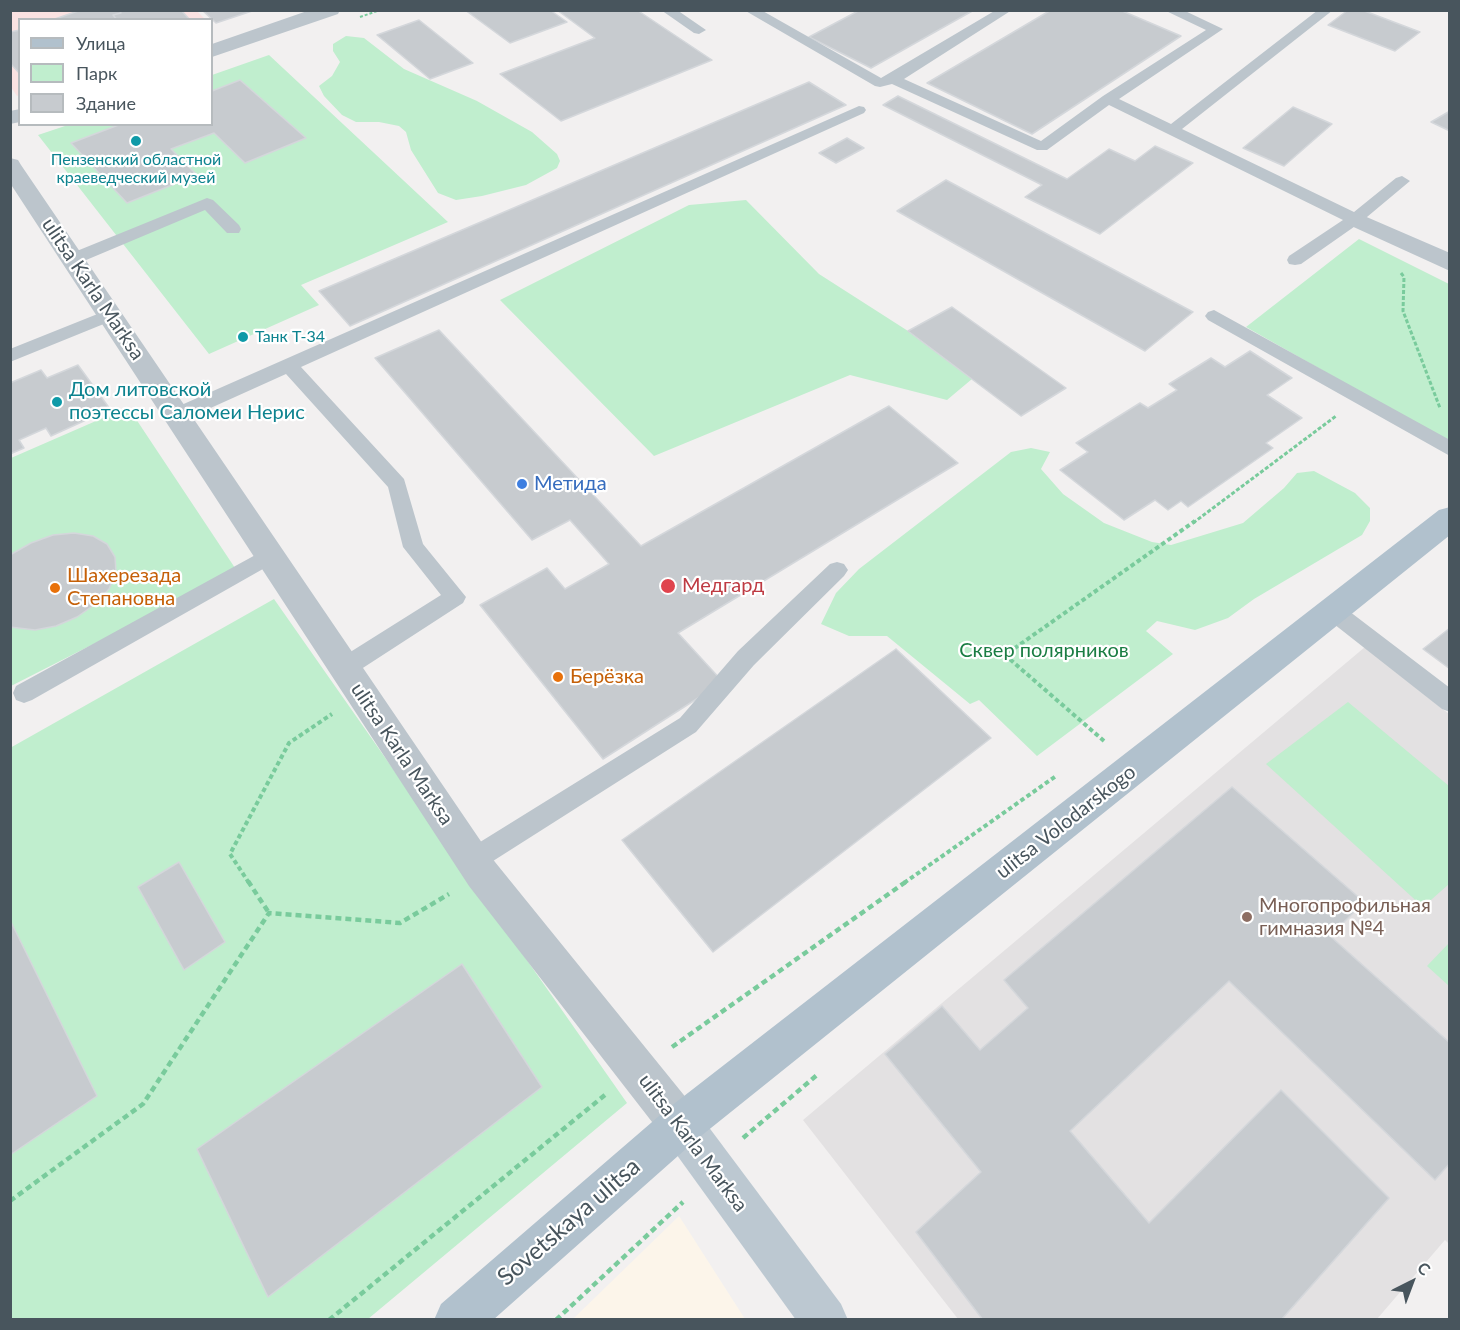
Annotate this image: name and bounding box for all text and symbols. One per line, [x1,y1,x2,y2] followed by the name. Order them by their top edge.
[18,18,213,126] legend
[76,32,126,54] text: Улица
[76,62,117,84] text: Парк
[76,92,136,114] text: Здание
[129,134,143,148] marker: Пензенский областной краеведческий музей
[51,150,221,188] place label: Пензенский областной краеведческий музей
[37,213,149,365] street label: ulitsa Karla Marksa
[255,327,325,347] place label: Танк Т-34
[236,330,250,344] marker: Танк Т-34
[69,378,305,425] place label: Дом литовской поэтессы Саломеи Нерис
[50,395,64,409] marker: Дом литовской поэтессы Саломеи Нерис
[534,472,607,496] place label: Метида
[515,477,529,491] marker: Метида
[67,564,181,611] place label: Шахерезада Степановна
[682,574,764,598] place label: Медгард
[659,577,677,595] marker: Медгард
[48,581,62,595] marker: Шахерезада Степановна
[959,639,1129,663] park label: Сквер полярников
[570,665,644,689] place label: Берёзка
[551,670,565,684] marker: Берёзка
[346,678,458,830] street label: ulitsa Karla Marksa
[991,760,1141,884] street label: ulitsa Volodarskogo
[1259,894,1431,941] place label: Многопрофильная гимназия №4
[1240,910,1254,924] marker: Многопрофильная гимназия №4
[633,1069,753,1217] street label: ulitsa Karla Marksa
[492,1152,646,1292] street label: Sovetskaya ulitsa
[1382,1252,1442,1312] north arrow
[1414,1258,1435,1279] text: С

